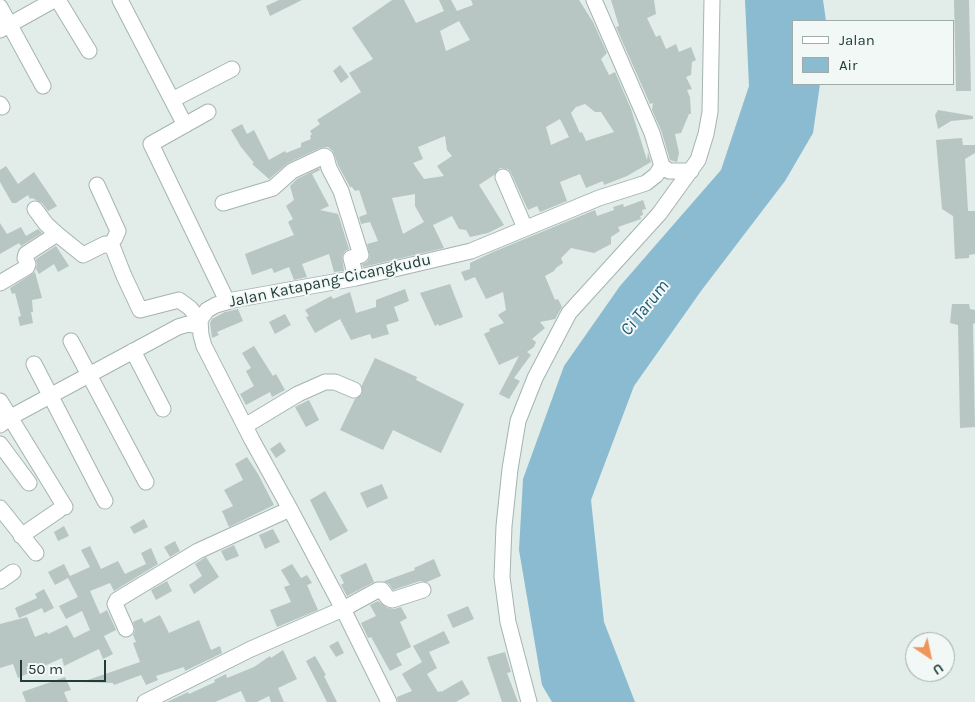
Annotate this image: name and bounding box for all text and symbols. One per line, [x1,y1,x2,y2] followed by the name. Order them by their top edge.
[792,20,955,85] legend
[839,31,875,49] text: Jalan
[839,56,858,74] text: Air
[227,250,433,312] street label: Jalan Katapang-Cicangkudu
[616,276,674,340] water label: Ci Tarum
[905,632,955,682] north arrow
[22,650,109,682] scale bar
[929,659,947,679] text: U
[28,660,63,678] text: 50 m

